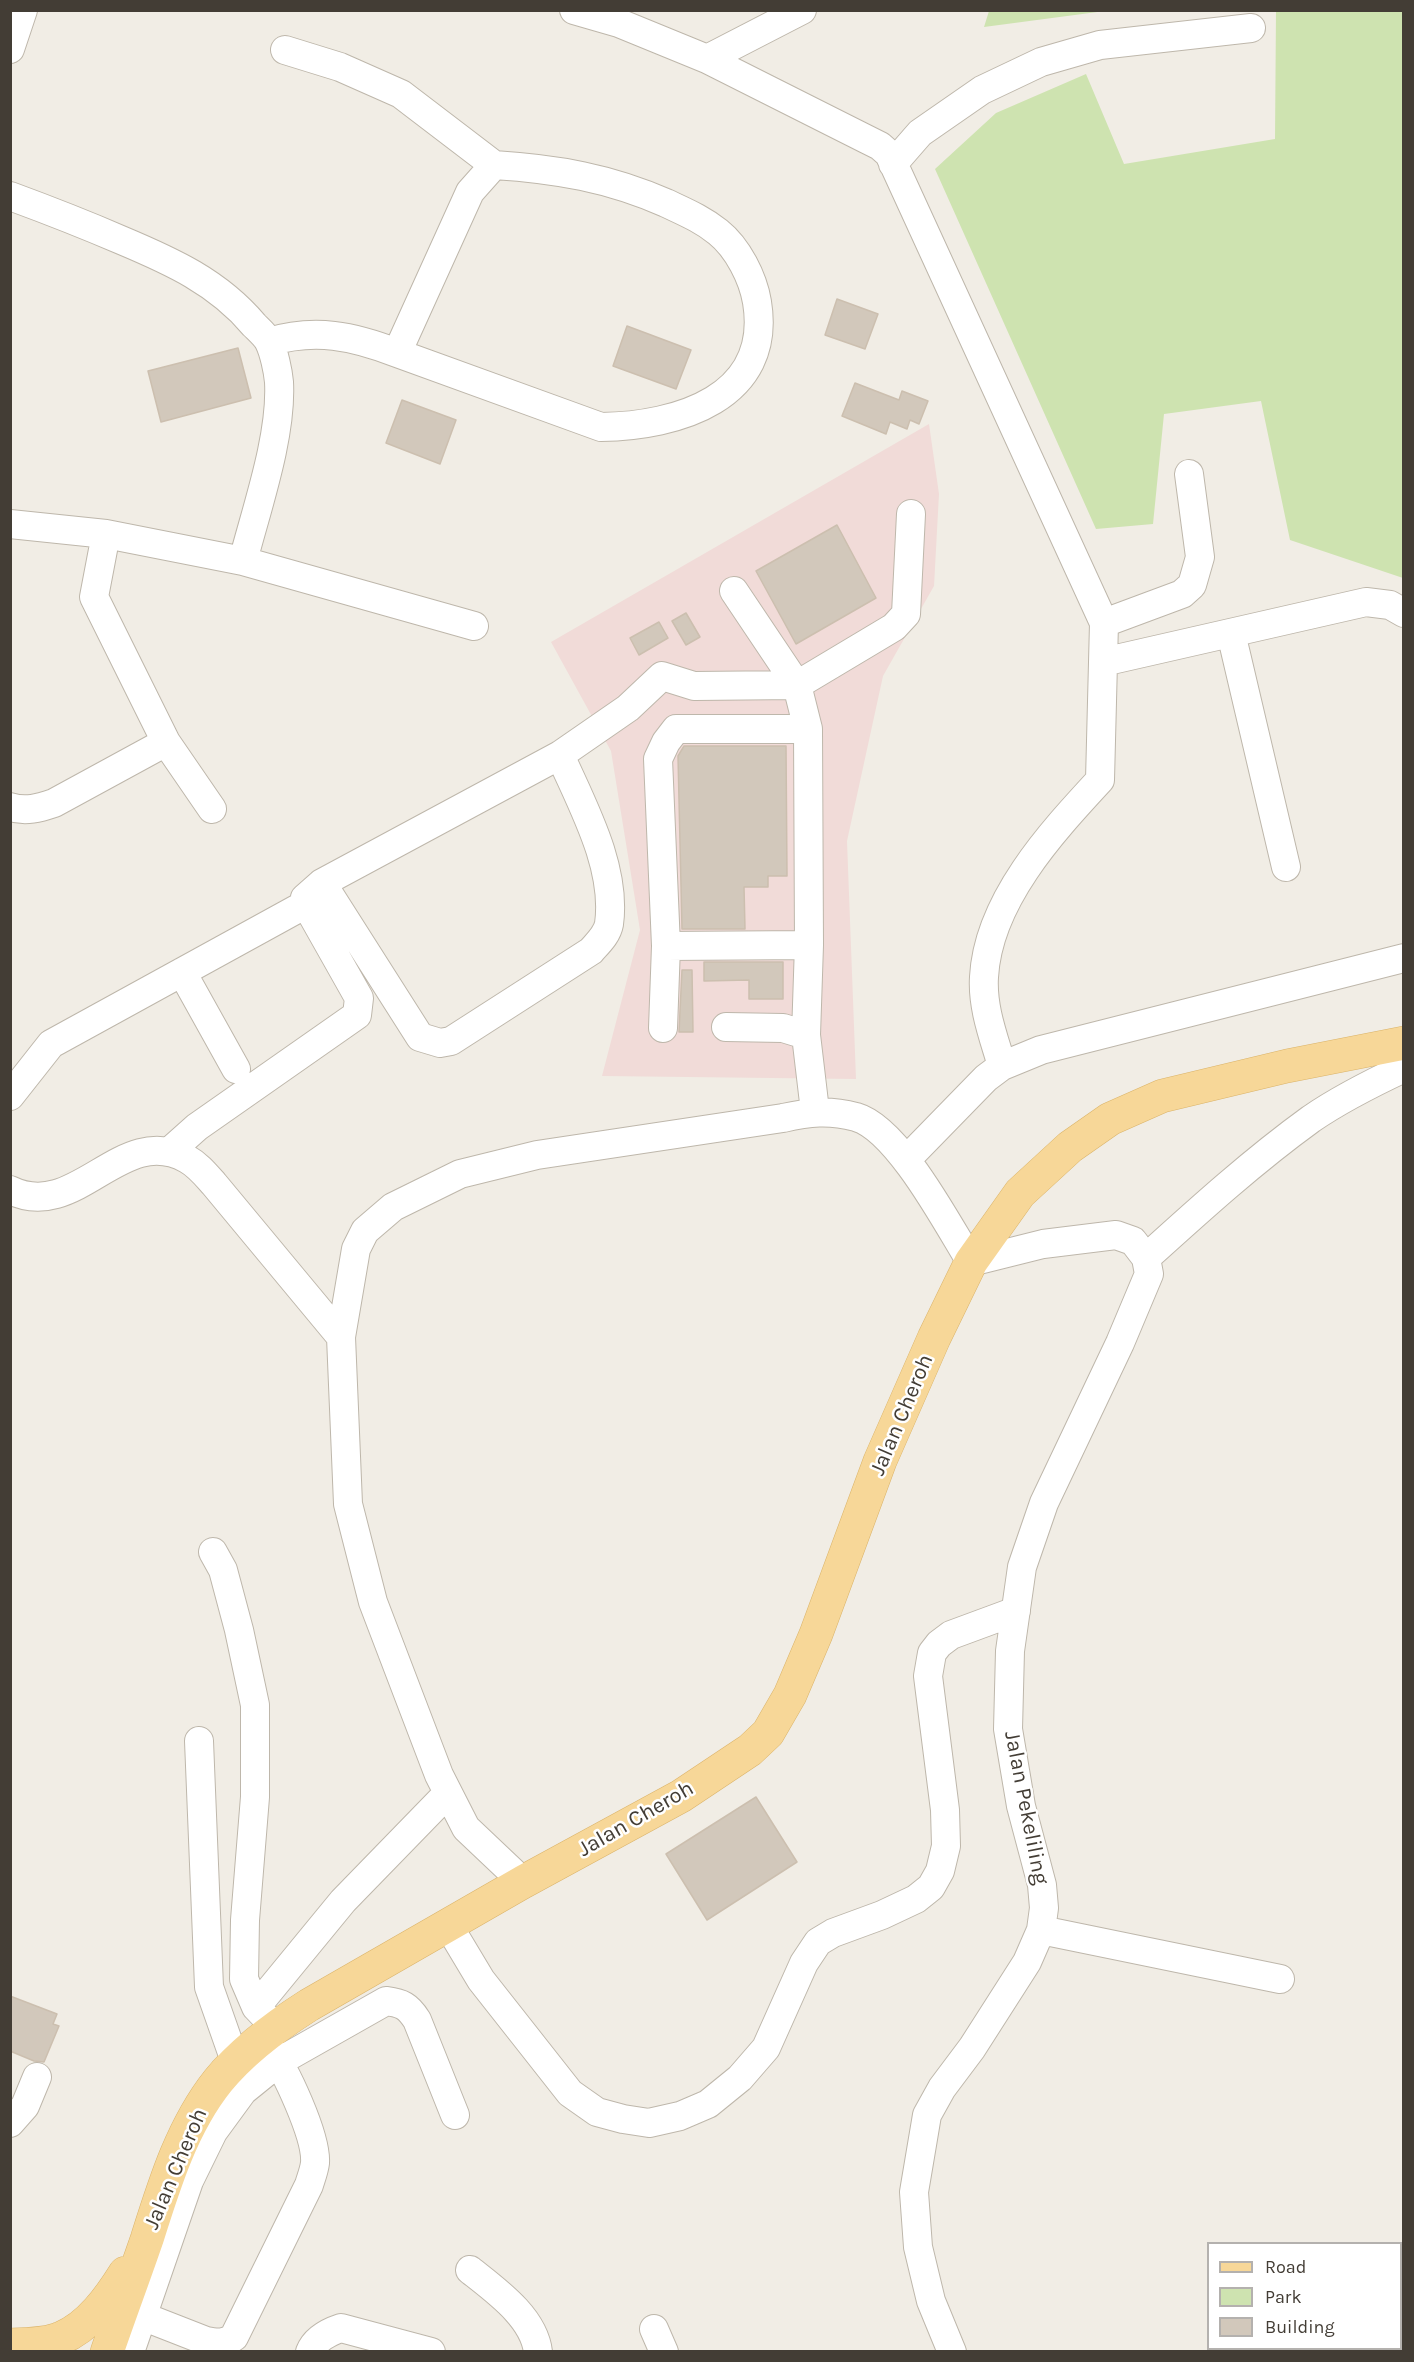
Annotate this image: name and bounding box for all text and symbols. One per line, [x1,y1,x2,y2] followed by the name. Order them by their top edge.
[865,1350,939,1480] street label: Jalan Cheroh
[998,1729,1054,1887] street label: Jalan Pekeliling
[574,1775,698,1863] street label: Jalan Cheroh
[139,2104,213,2234] street label: Jalan Cheroh
[1207,2242,1402,2350] legend
[1265,2256,1306,2278] text: Road
[1265,2286,1302,2308] text: Park
[1265,2316,1335,2338] text: Building

